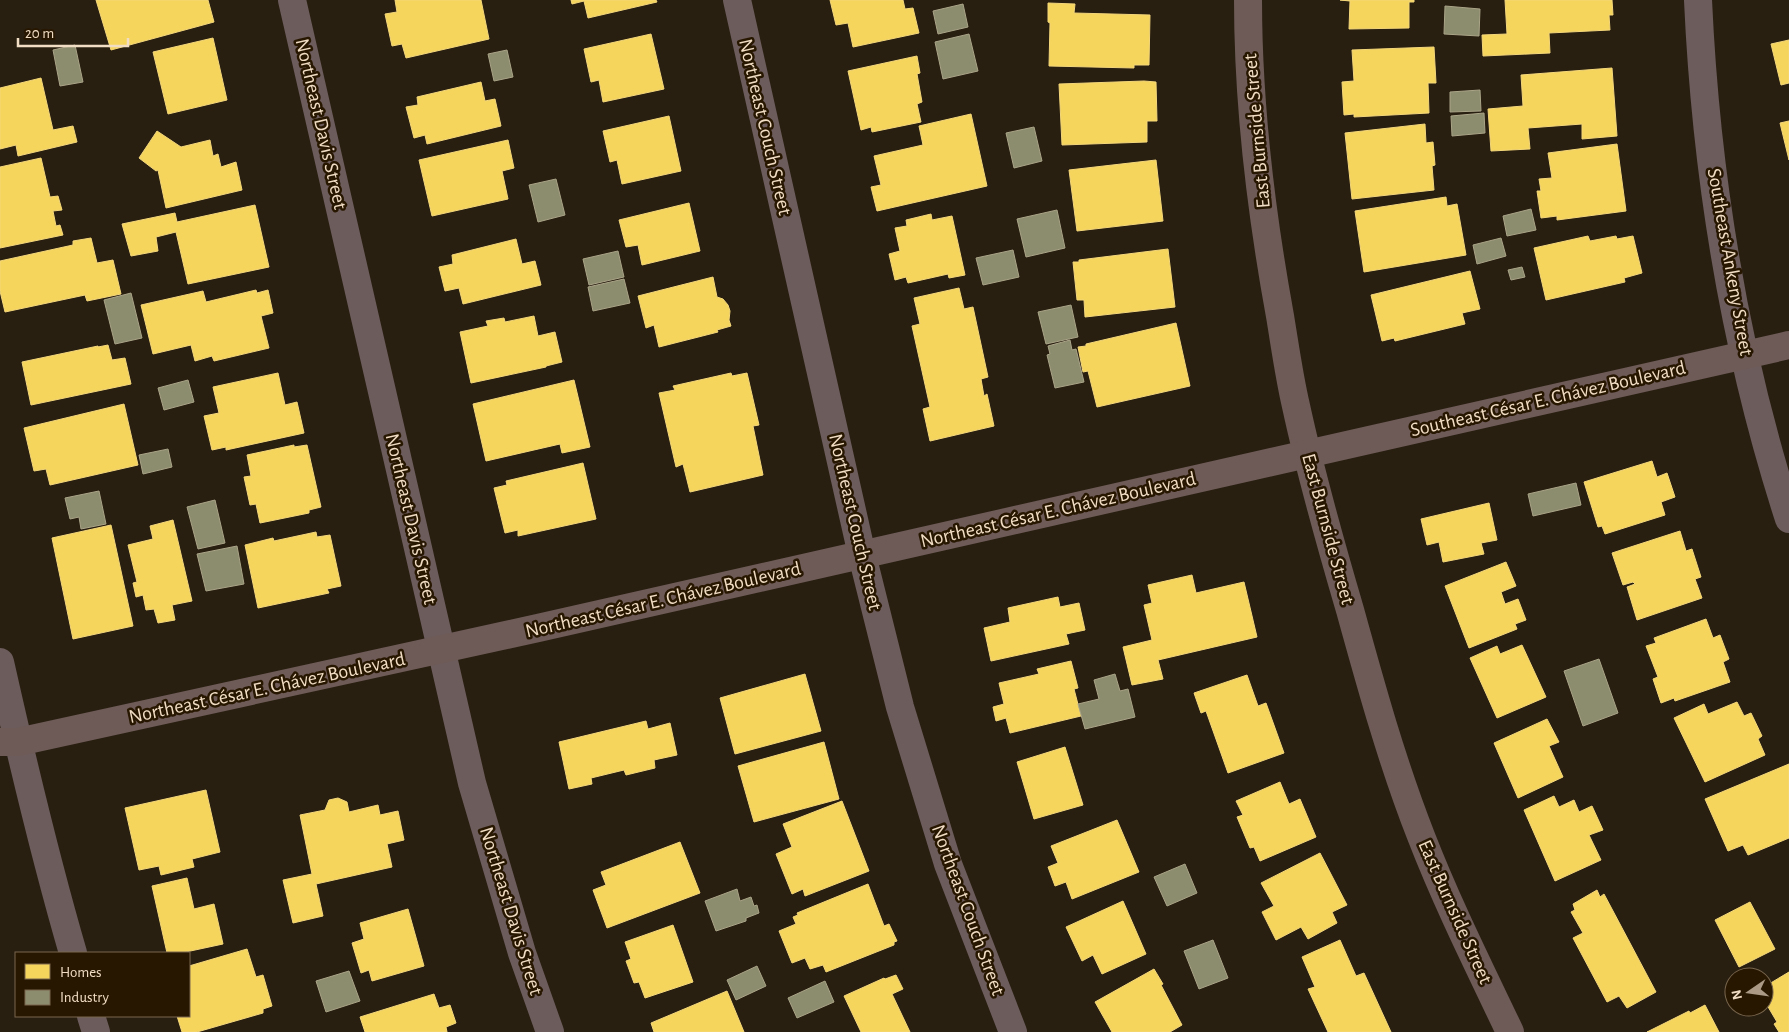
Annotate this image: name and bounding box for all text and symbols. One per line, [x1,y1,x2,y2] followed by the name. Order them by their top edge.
[18,15,128,47] scale bar
[25,26,54,41] text: 20 m
[292,37,351,212] street label: Northeast Davis Street
[735,37,795,218] street label: Northeast Couch Street
[1240,52,1274,209] street label: East Burnside Street
[1704,167,1756,358] street label: Southeast Ankeny Street
[1408,358,1688,440] street label: Southeast César E. Chávez Boulevard
[382,432,441,607] street label: Northeast Davis Street
[825,432,885,613] street label: Northeast Couch Street
[1298,451,1358,607] street label: East Burnside Street
[918,469,1198,551] street label: Northeast César E. Chávez Boulevard
[523,559,803,641] street label: Northeast César E. Chávez Boulevard
[127,649,407,727] street label: Northeast César E. Chávez Boulevard
[928,822,1008,999] street label: Northeast Couch Street
[476,825,546,998] street label: Northeast Davis Street
[1414,837,1496,988] street label: East Burnside Street
[15,952,190,1017] legend
[60,965,102,980] text: Homes
[1724,967,1774,1017] north arrow
[1729,988,1745,1001] text: N
[60,990,109,1005] text: Industry

